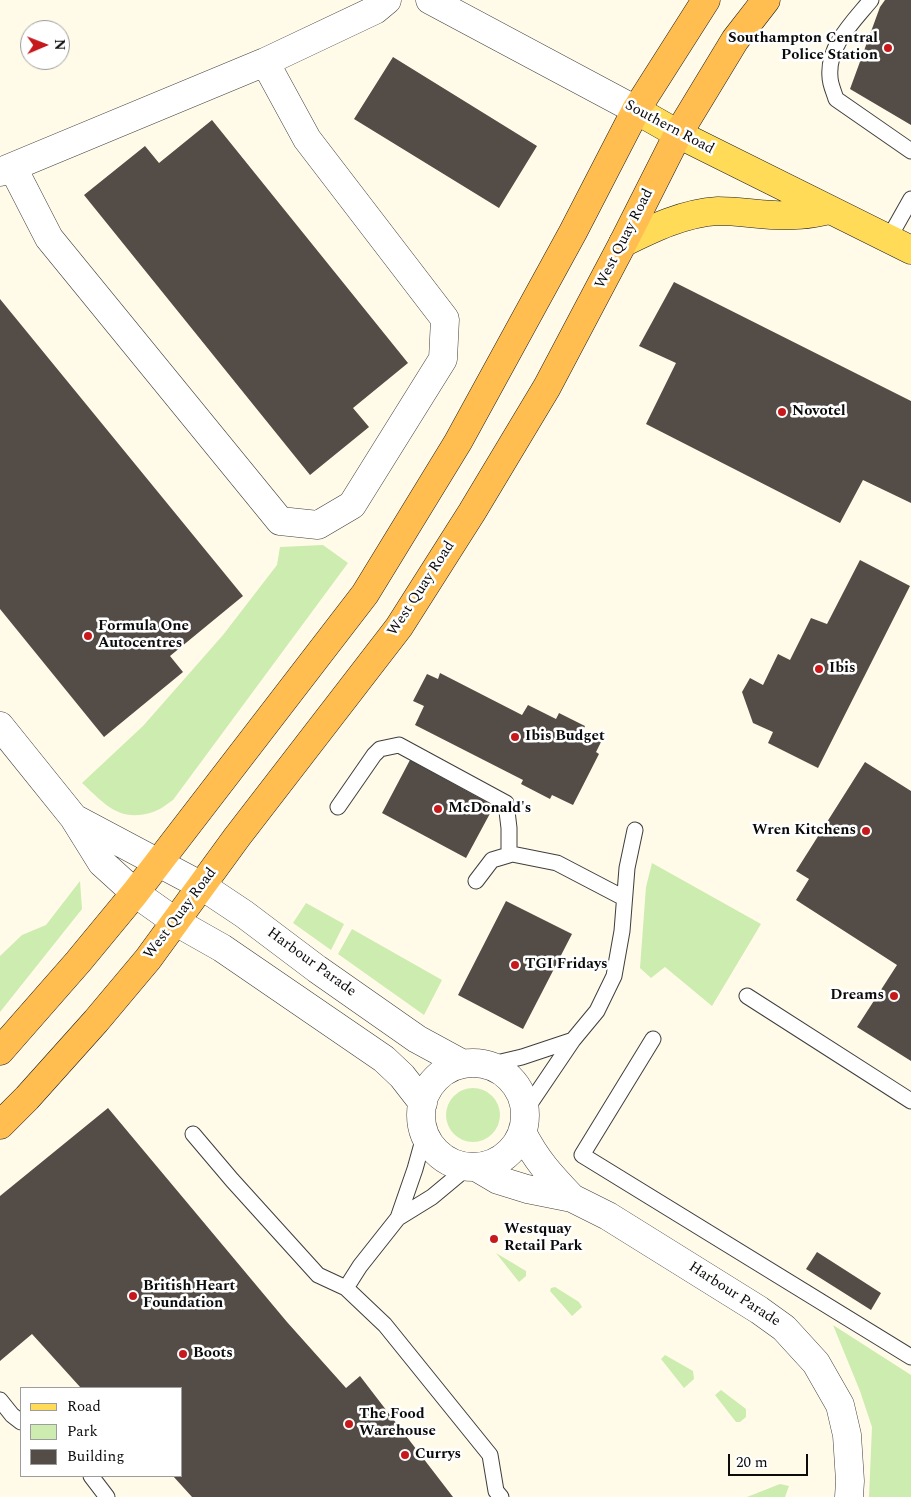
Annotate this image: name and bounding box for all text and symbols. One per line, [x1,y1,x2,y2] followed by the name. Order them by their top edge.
[20,20,70,70] north arrow
[728,30,878,65] place label: Southampton Central Police Station
[49,39,70,51] text: N
[882,42,894,54] marker: Southampton Central Police Station
[621,97,717,159] street label: Southern Road
[592,186,658,292] street label: West Quay Road
[792,403,846,421] place label: Novotel
[776,406,788,418] marker: Novotel
[385,538,459,640] street label: West Quay Road
[98,618,189,653] place label: Formula One Autocentres
[82,630,94,642] marker: Formula One Autocentres
[829,660,855,678] place label: Ibis
[813,663,825,675] marker: Ibis
[525,728,605,746] place label: Ibis Budget
[509,731,521,743] marker: Ibis Budget
[448,800,531,818] place label: McDonald's
[432,803,444,815] marker: McDonald's
[752,822,856,840] place label: Wren Kitchens
[860,825,872,837] marker: Wren Kitchens
[141,865,221,963] street label: West Quay Road
[263,925,359,1001] street label: Harbour Parade
[525,956,608,974] place label: TGI Fridays
[509,959,521,971] marker: TGI Fridays
[830,987,884,1005] place label: Dreams
[888,990,900,1002] marker: Dreams
[504,1221,583,1256] place label: Westquay Retail Park
[488,1233,500,1245] marker: Westquay Retail Park
[685,1259,783,1331] street label: Harbour Parade
[143,1278,235,1313] place label: British Heart Foundation
[127,1290,139,1302] marker: British Heart Foundation
[193,1345,233,1363] place label: Boots
[177,1348,189,1360] marker: Boots
[20,1387,182,1477] legend
[67,1395,101,1418] text: Road
[359,1406,436,1441] place label: The Food Warehouse
[343,1418,355,1430] marker: The Food Warehouse
[67,1420,98,1443] text: Park
[731,1444,811,1476] scale bar
[67,1445,124,1468] text: Building
[415,1446,461,1464] place label: Currys
[399,1449,411,1461] marker: Currys
[736,1451,768,1474] text: 20 m

